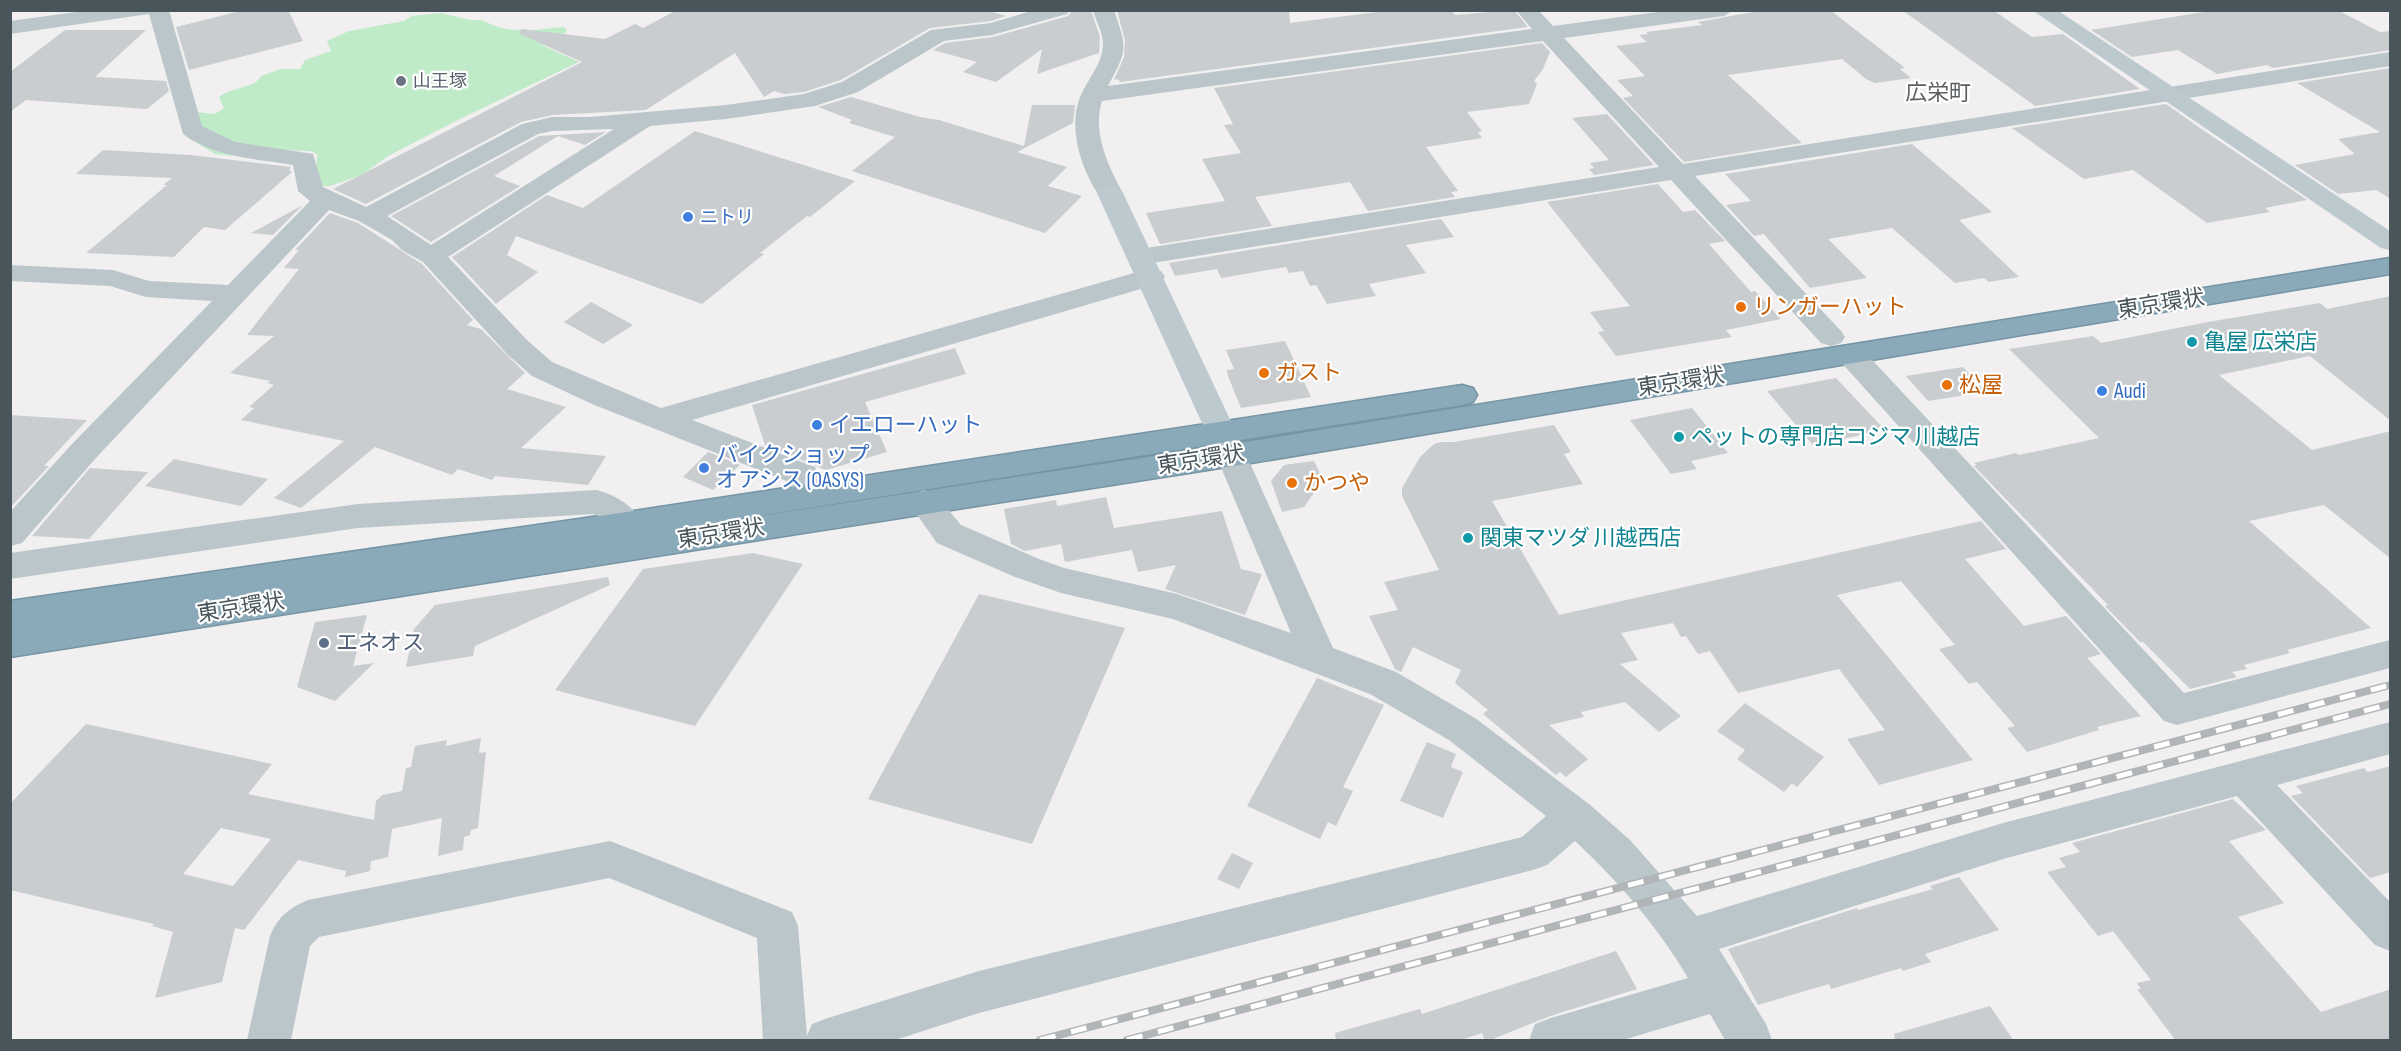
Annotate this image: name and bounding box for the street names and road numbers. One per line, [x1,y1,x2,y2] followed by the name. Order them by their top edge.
[2115,284,2207,324] street label: 東京環状
[1635,362,1727,402] street label: 東京環状
[1155,440,1247,480] street label: 東京環状
[675,514,767,554] street label: 東京環状
[195,588,287,628] street label: 東京環状

